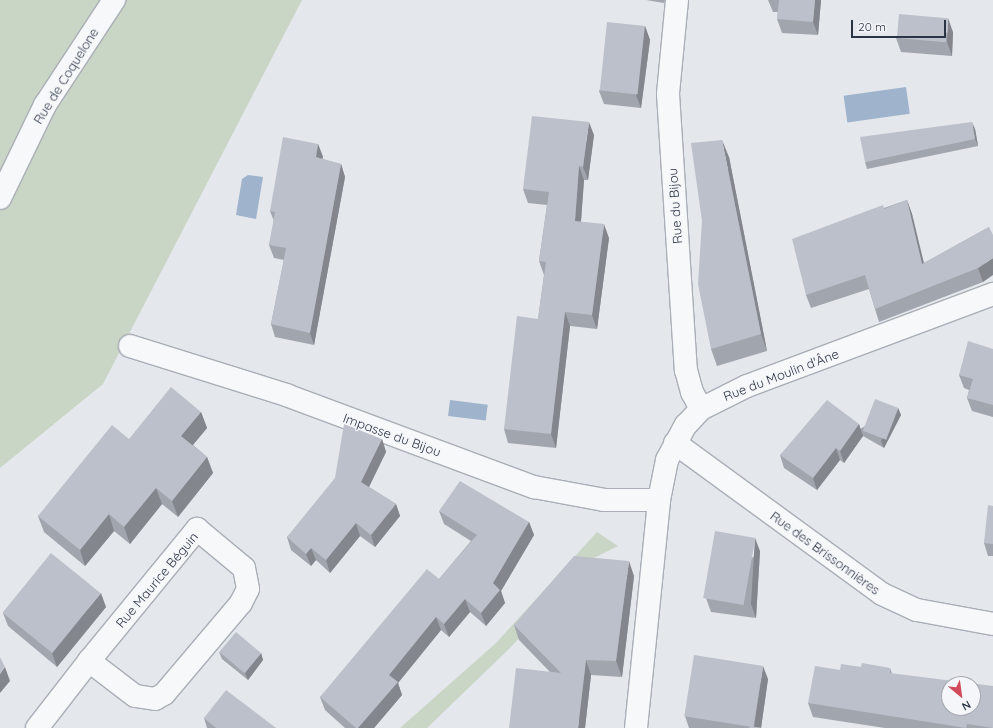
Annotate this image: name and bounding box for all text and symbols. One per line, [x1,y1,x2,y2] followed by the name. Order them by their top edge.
[853,12,948,38] scale bar
[858,19,886,34] text: 20 m
[30,25,102,127] street label: Rue de Coquelone
[665,168,685,244] street label: Rue du Bijou
[721,346,841,404] street label: Rue du Moulin d'Âne
[341,410,443,460] street label: Impasse du Bijou
[767,508,883,598] street label: Rue des Brissonnières
[113,529,201,631] street label: Rue Maurice Béguin
[941,676,981,716] north arrow
[959,698,973,714] text: N

